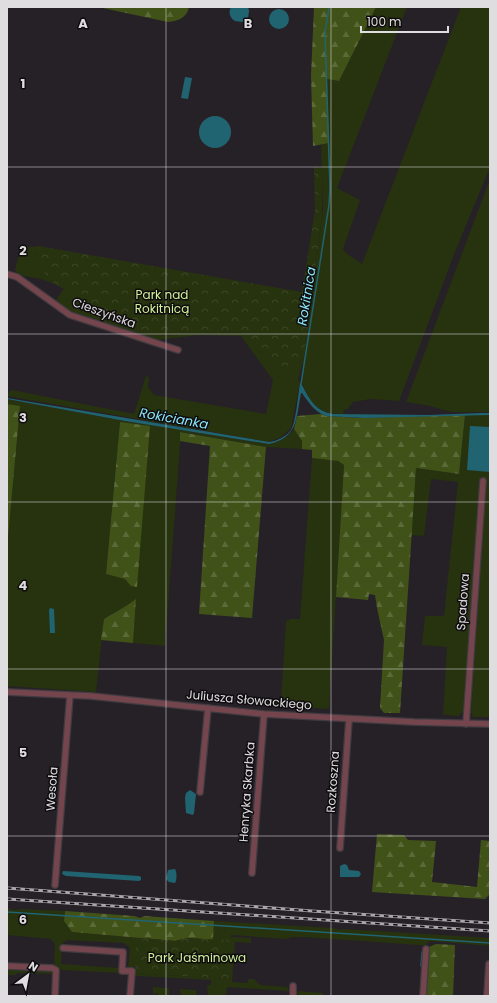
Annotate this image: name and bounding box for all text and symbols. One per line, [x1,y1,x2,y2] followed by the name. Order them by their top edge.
[361,8,448,34] scale bar
[367,13,401,30] text: 100 m
[78,14,88,33] text: A
[244,14,253,33] text: B
[21,74,25,93] text: 1
[19,241,27,260] text: 2
[292,265,321,327] water label: Rokitnica
[135,286,189,317] park label: Park nad Rokitnicą
[70,293,138,332] street label: Cieszyńska
[138,403,210,434] water label: Rokicianka
[19,408,27,427] text: 3
[452,573,473,631] street label: Spadowa
[19,576,28,595] text: 4
[186,686,313,713] street label: Juliusza Słowackiego
[235,741,258,843] street label: Henryka Skarbka
[19,743,27,762] text: 5
[322,751,343,813] street label: Rozkoszna
[41,766,62,812] street label: Wesoła
[19,910,27,929] text: 6
[148,949,246,966] park label: Park Jaśminowa
[8,955,48,995] north arrow
[26,958,41,975] text: N

